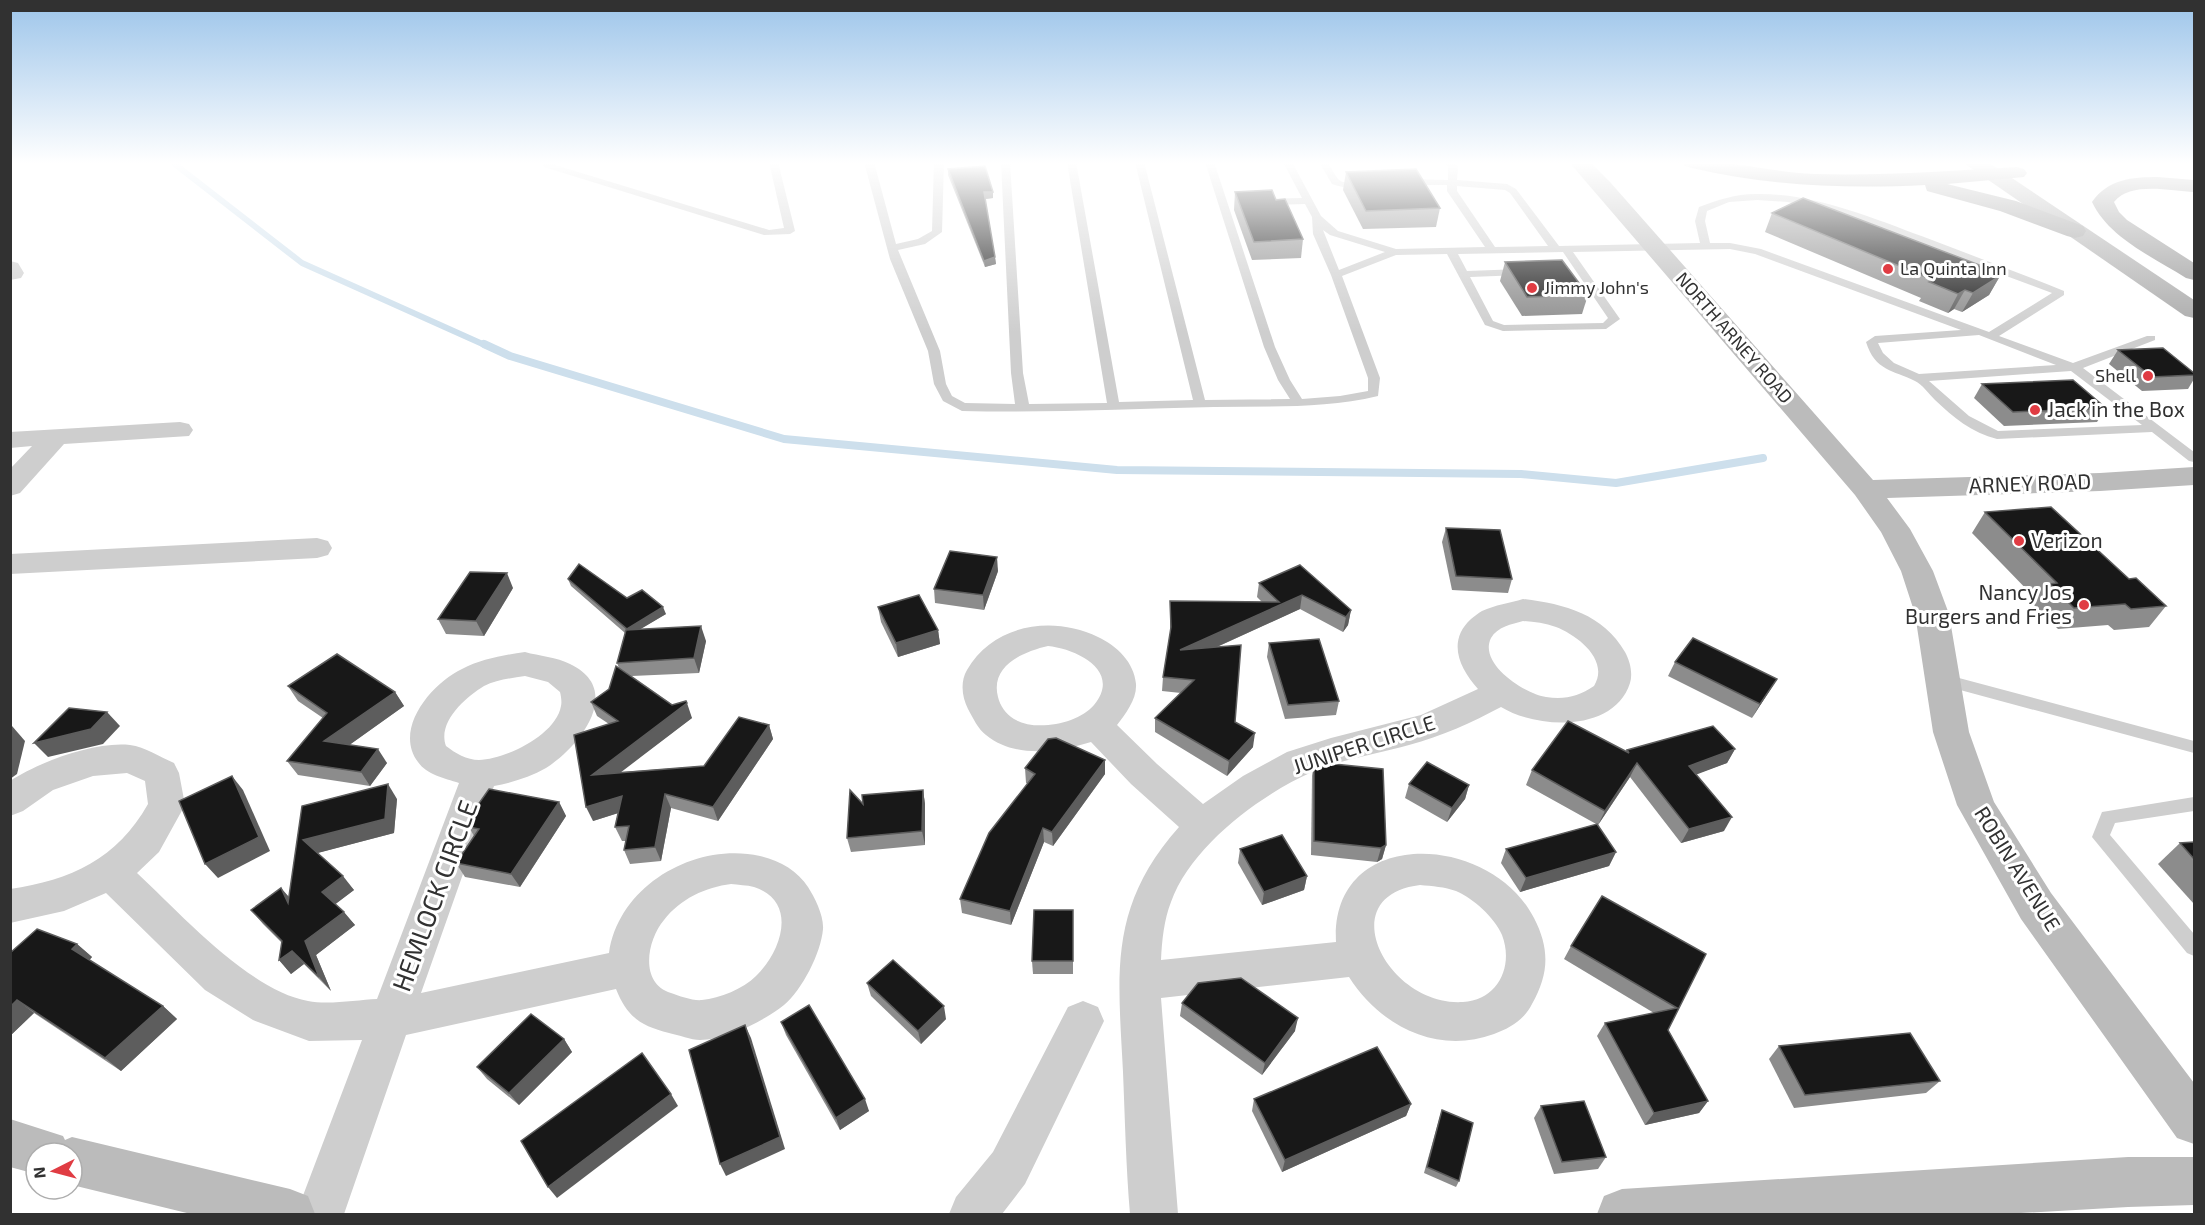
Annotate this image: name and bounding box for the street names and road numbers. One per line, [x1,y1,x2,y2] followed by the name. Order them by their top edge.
[1672,267,1798,408] street label: NORTH ARNEY ROAD
[1968,468,2092,497] street label: ARNEY ROAD
[1289,709,1438,778] street label: JUNIPER CIRCLE
[385,796,483,995] street label: HEMLOCK CIRCLE
[1970,801,2066,935] street label: ROBIN AVENUE

